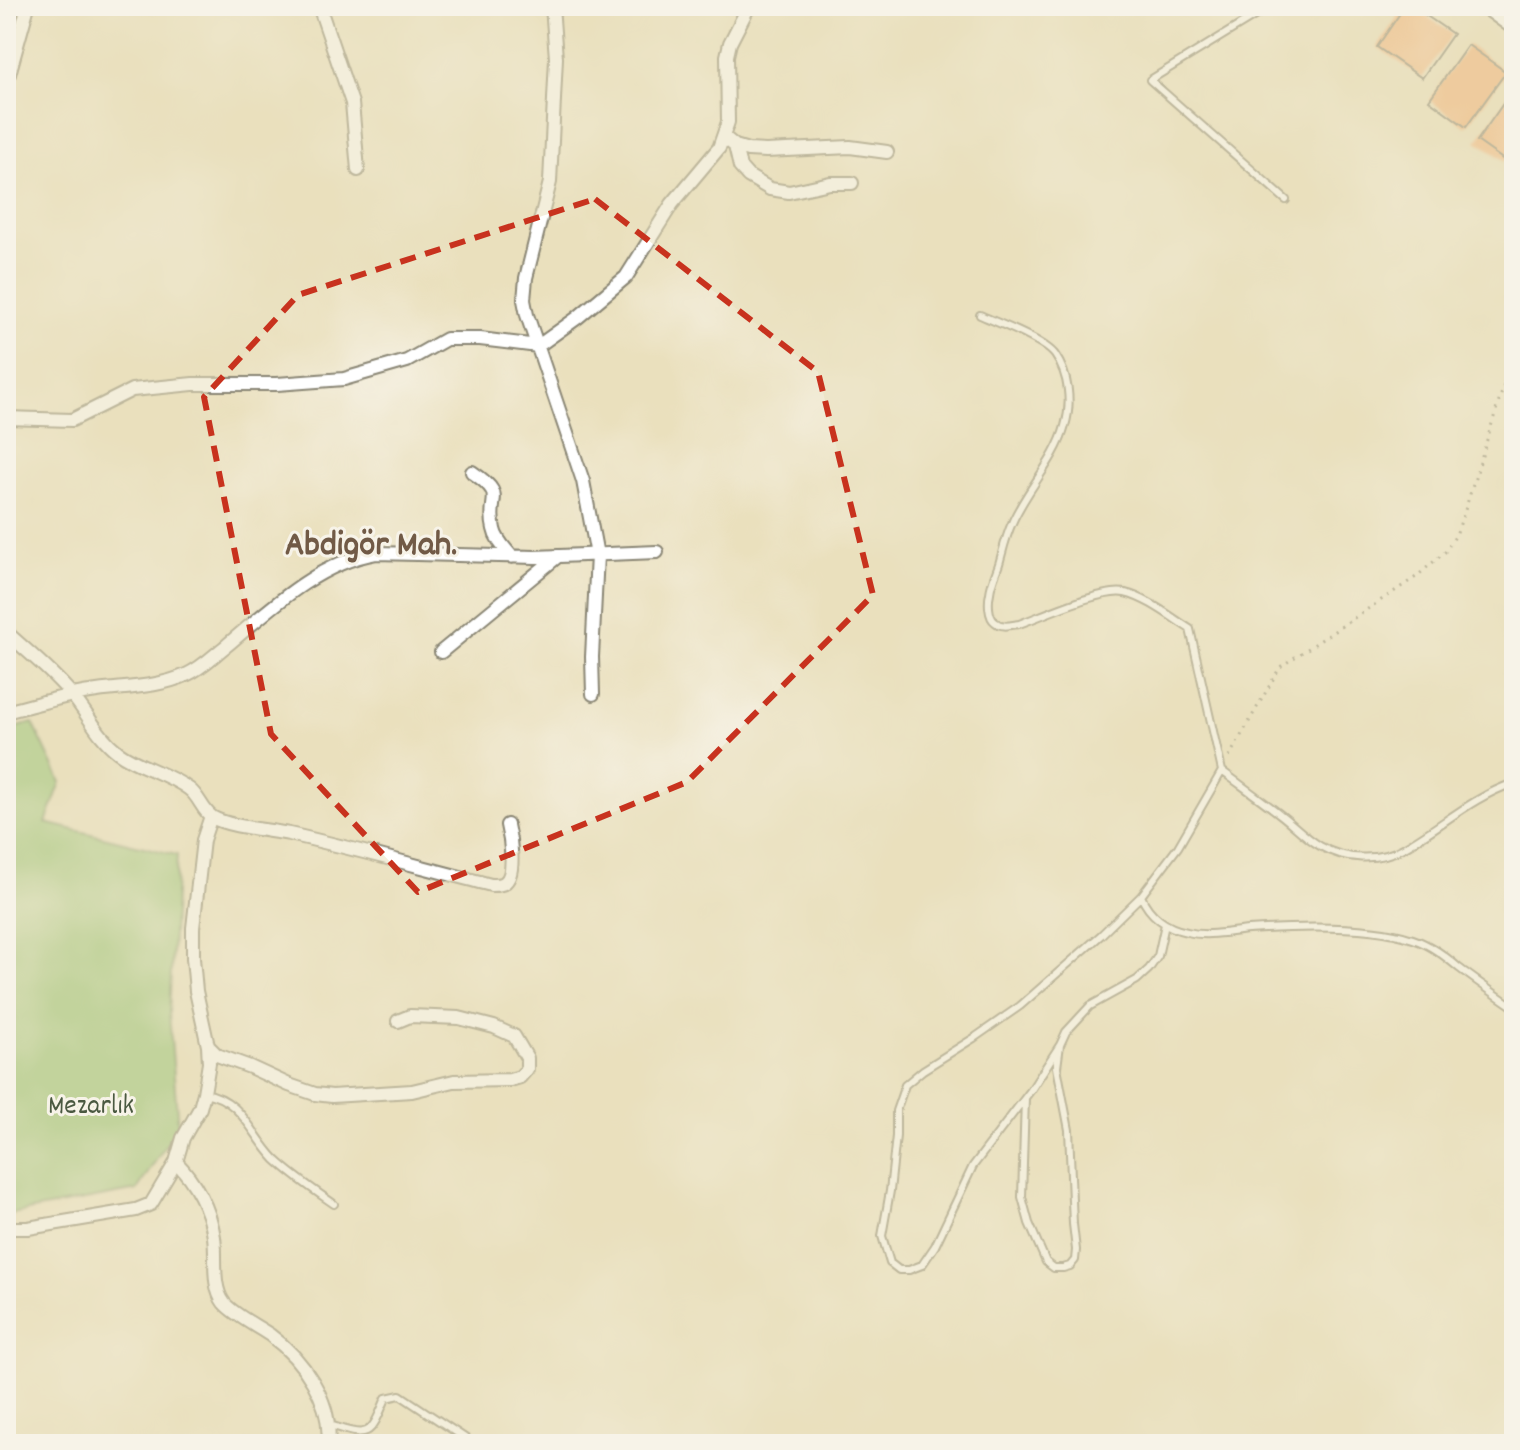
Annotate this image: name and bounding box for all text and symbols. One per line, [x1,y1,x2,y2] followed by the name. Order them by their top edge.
[285,521,457,573] district label: Abdigör Mah.
[48,1088,134,1128] park label: Mezarlık

